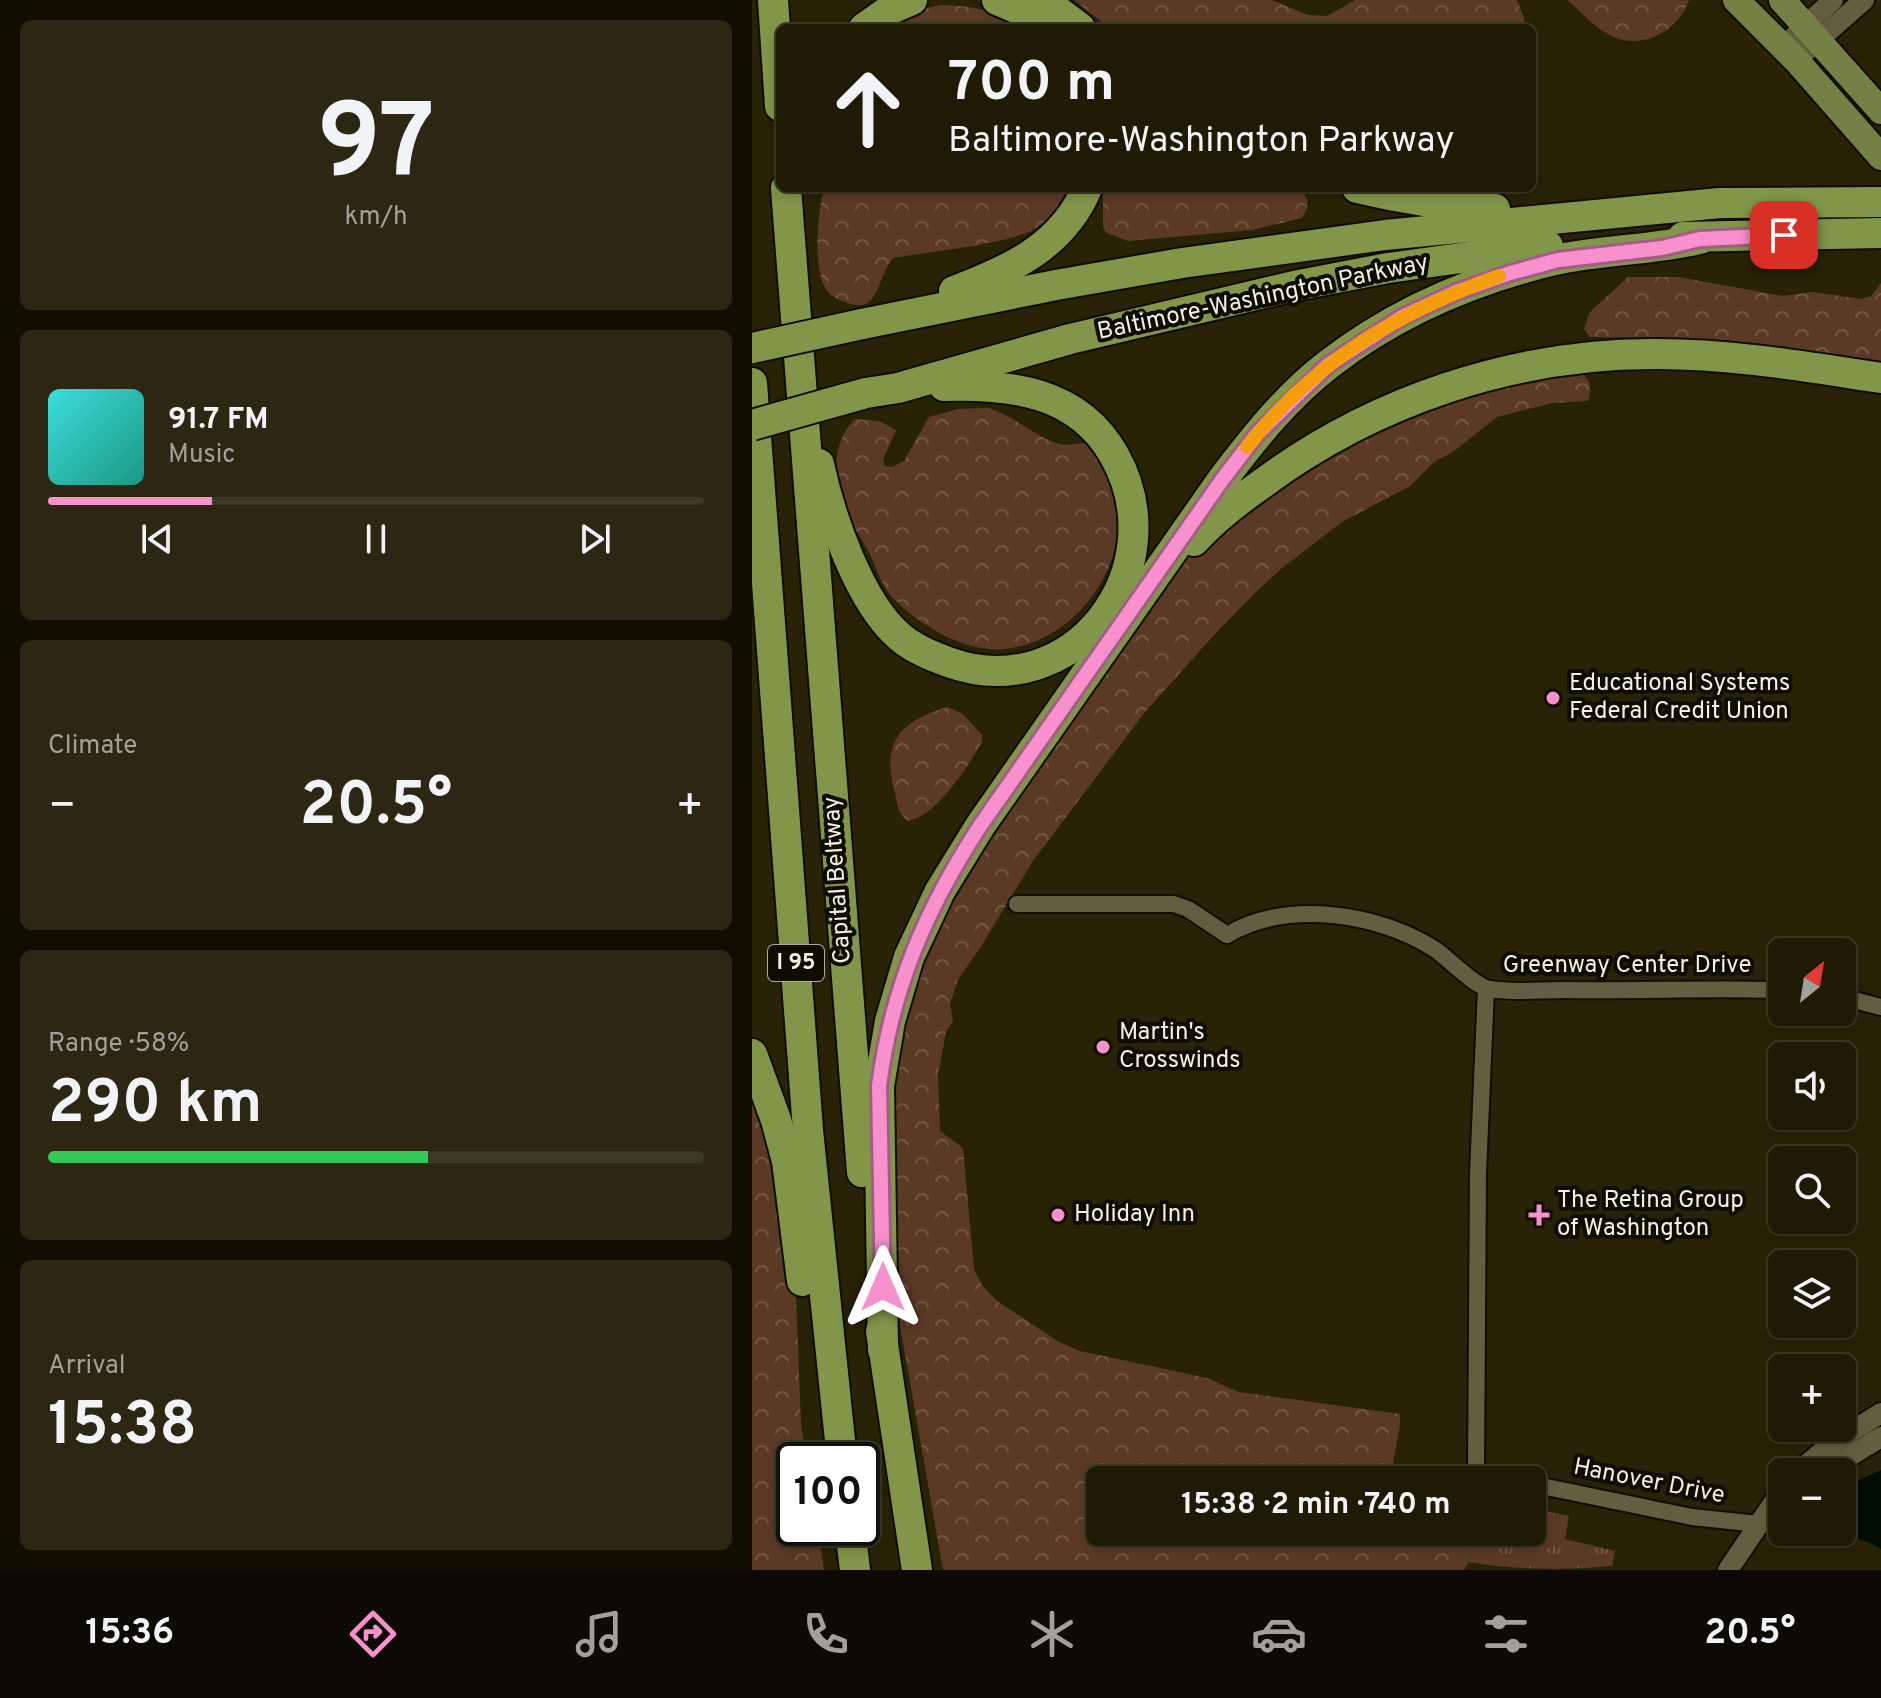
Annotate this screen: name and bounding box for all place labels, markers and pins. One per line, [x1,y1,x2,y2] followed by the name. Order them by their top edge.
[1750,201,1818,269] pin
[1569,669,1790,727] place label: Educational Systems Federal Credit Union
[1544,689,1562,707] marker: Educational Systems Federal Credit Union
[1119,1018,1241,1076] place label: Martin's Crosswinds
[1094,1038,1112,1056] marker: Martin's Crosswinds
[1557,1186,1744,1244] place label: The Retina Group of Washington
[1074,1200,1195,1230] place label: Holiday Inn
[1528,1204,1550,1226] marker: The Retina Group of Washington
[1049,1206,1067,1224] marker: Holiday Inn

